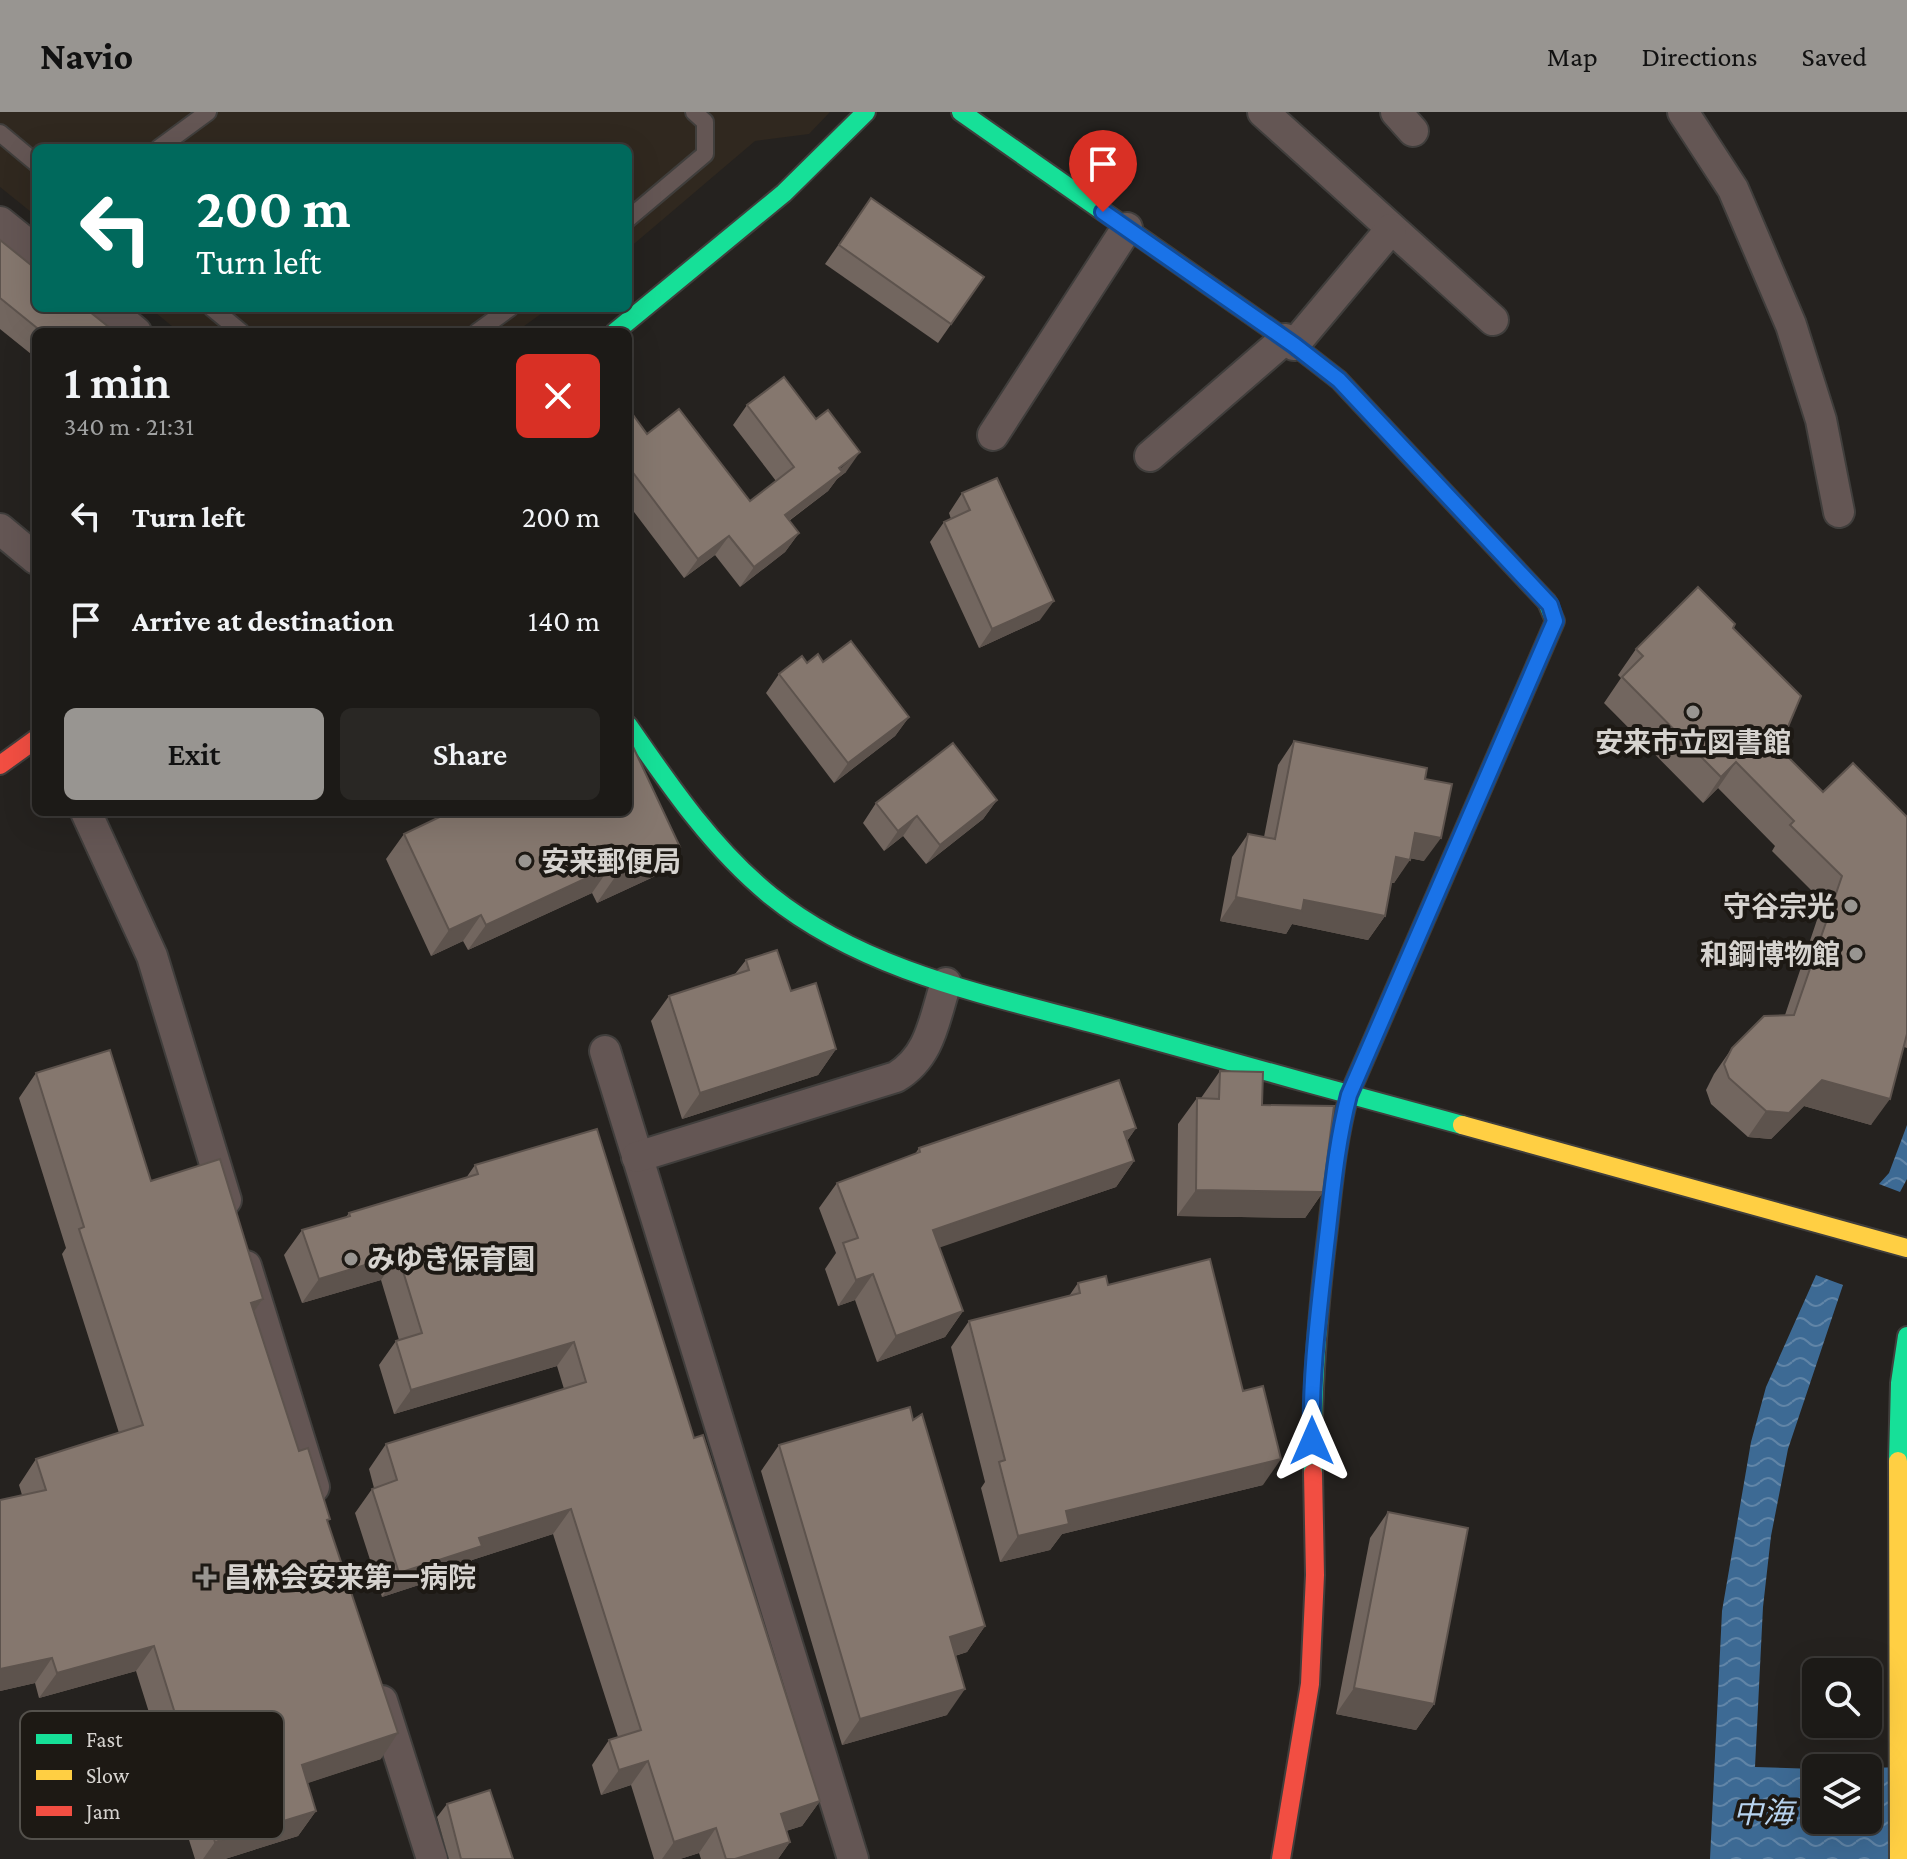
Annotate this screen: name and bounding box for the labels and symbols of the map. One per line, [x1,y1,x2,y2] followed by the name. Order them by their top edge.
[1069,130,1137,212] pin
[1684,703,1702,721] marker: 安来市立図書館
[1595,727,1791,758] place label: 安来市立図書館
[541,846,681,877] place label: 安来郵便局
[516,852,534,870] marker: 安来郵便局
[1723,891,1835,922] place label: 守谷宗光
[1842,897,1860,915] marker: 守谷宗光
[1700,939,1840,970] place label: 和鋼博物館
[1847,945,1865,963] marker: 和鋼博物館
[367,1244,535,1275] place label: みゆき保育園
[342,1250,360,1268] marker: みゆき保育園
[1270,1399,1354,1483] position arrow
[224,1562,476,1593] place label: 昌林会安来第一病院
[195,1566,217,1588] marker: 昌林会安来第一病院
[20,1711,284,1839] legend
[86,1727,123,1752] text: Fast
[86,1763,130,1788] text: Slow
[1733,1796,1797,1829] water label: 中海
[84,1799,121,1824] text: Jam

